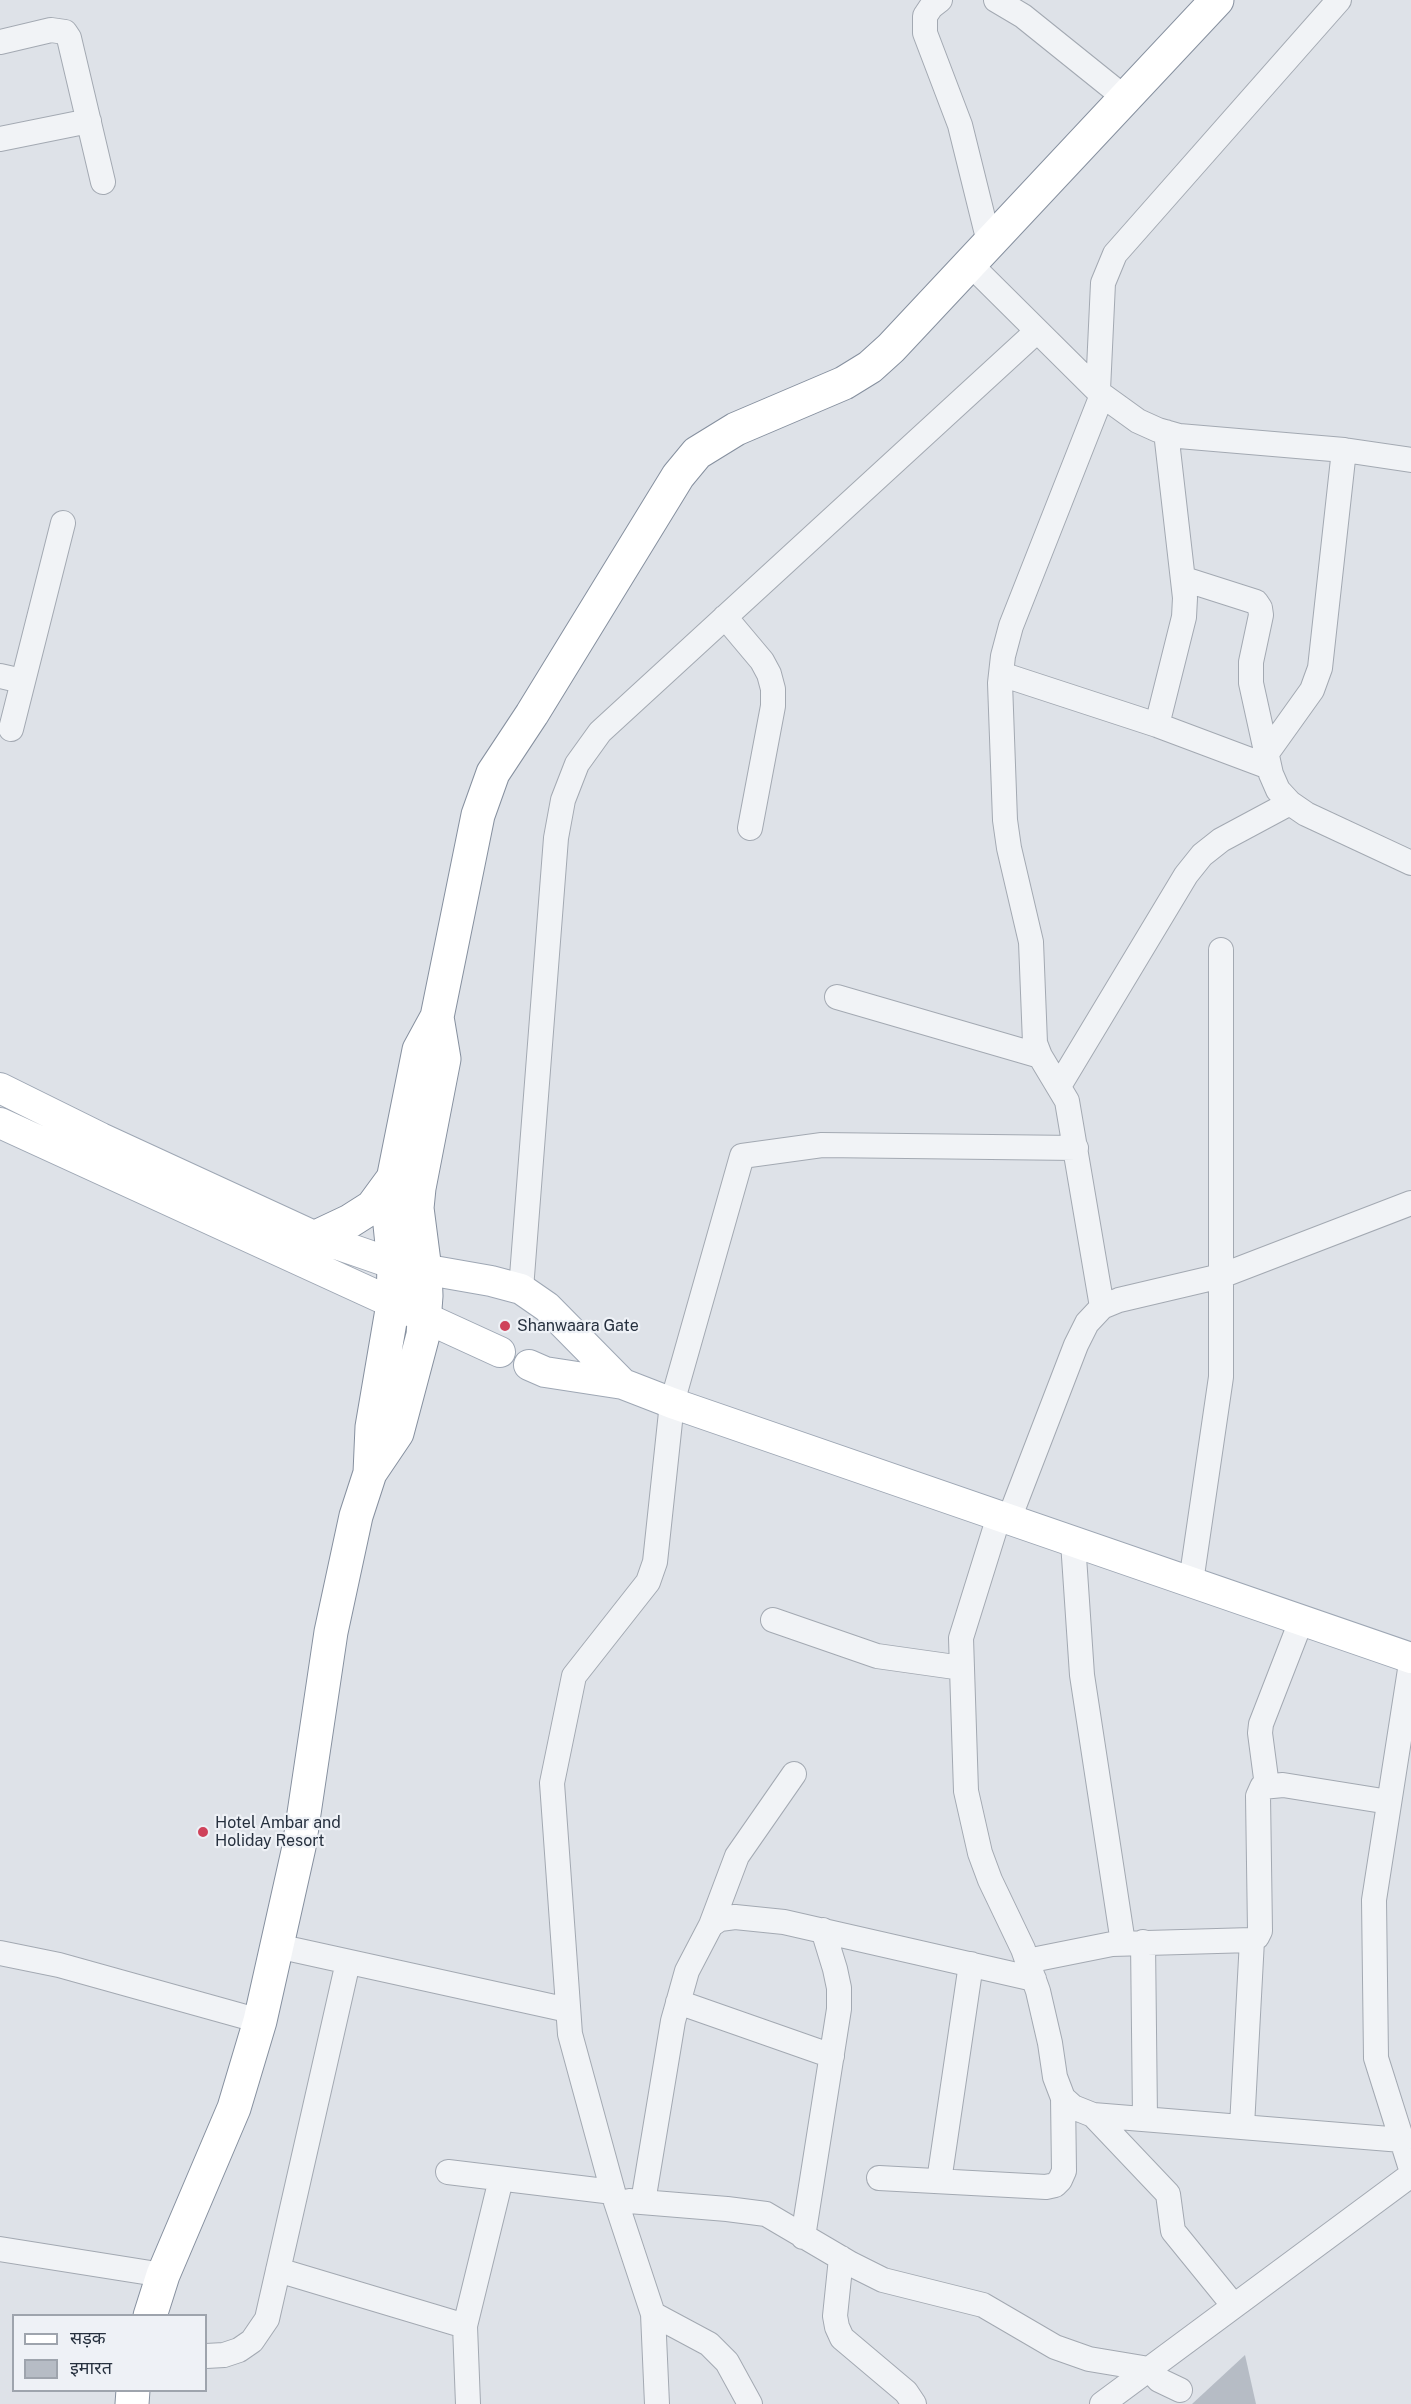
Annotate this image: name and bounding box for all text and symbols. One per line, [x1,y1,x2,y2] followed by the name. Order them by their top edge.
[517,1316,639,1336] place label: Shanwaara Gate
[498,1319,512,1333] marker: Shanwaara Gate
[215,1813,341,1851] place label: Hotel Ambar and Holiday Resort
[196,1825,210,1839] marker: Hotel Ambar and Holiday Resort
[12,2314,207,2392] legend
[70,2327,106,2348] text: सड़क
[70,2357,112,2378] text: इमारत

